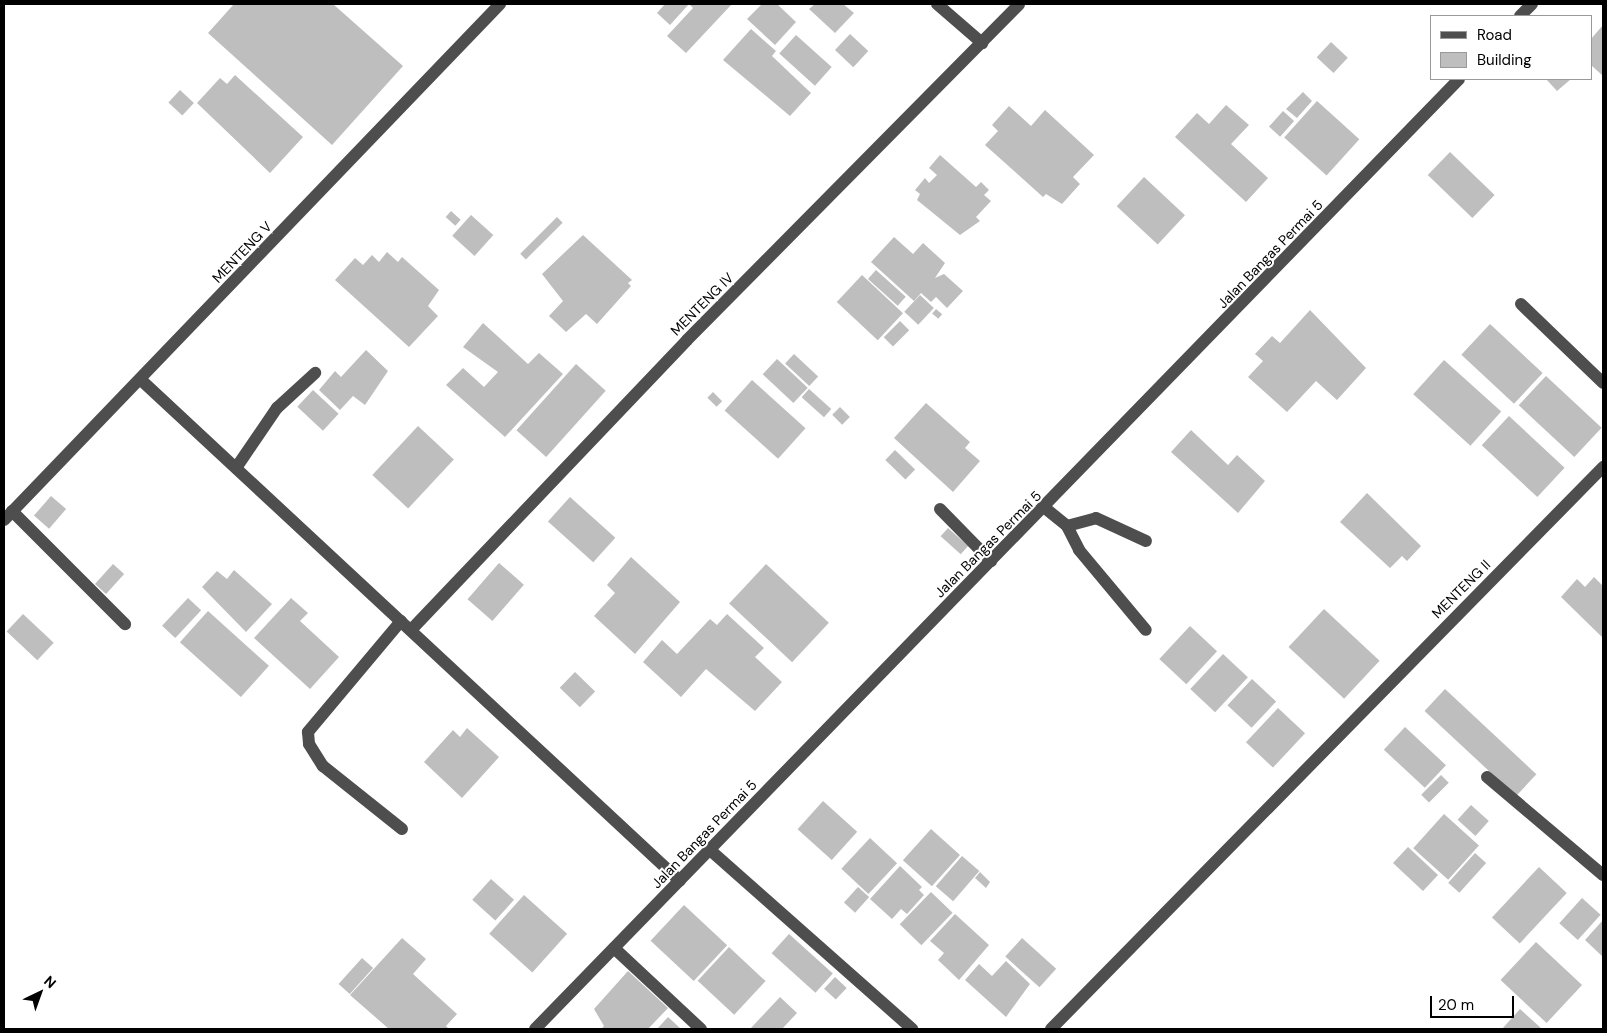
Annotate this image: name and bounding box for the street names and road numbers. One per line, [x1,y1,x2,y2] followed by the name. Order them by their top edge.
[1214,196,1326,312] street label: Jalan Bangas Permai 5
[209,218,275,286] street label: MENTENG V
[667,269,737,339] street label: MENTENG IV
[931,487,1045,601] street label: Jalan Bangas Permai 5
[1428,556,1494,622] street label: MENTENG II
[648,776,760,892] street label: Jalan Bangas Permai 5

